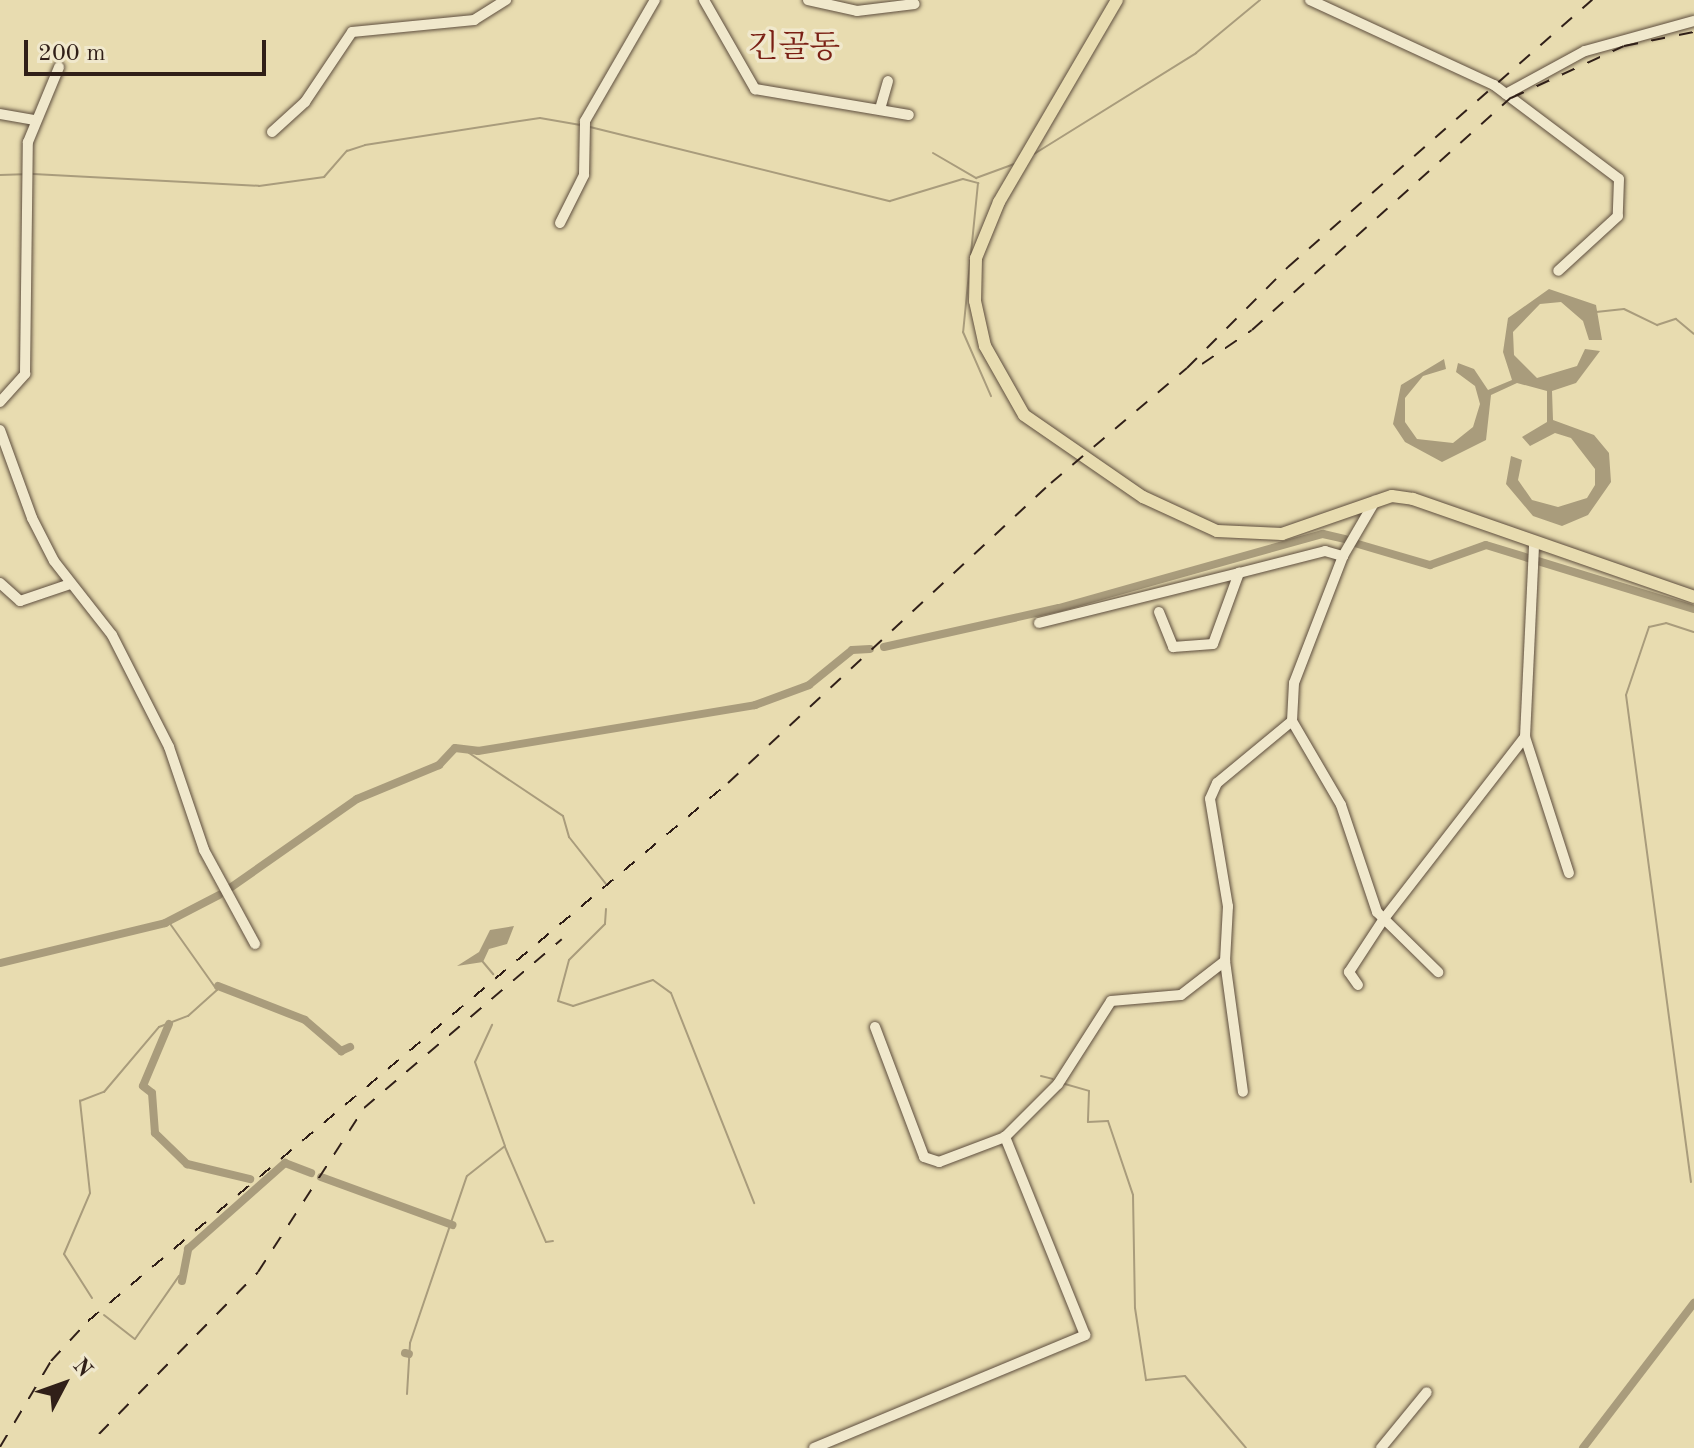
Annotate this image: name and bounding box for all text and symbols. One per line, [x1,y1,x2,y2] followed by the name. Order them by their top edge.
[28,24,270,74] scale bar
[748,30,840,68] district label: 긴골동
[38,42,106,66] text: 200 m
[24,1344,104,1424] north arrow
[68,1355,96,1382] text: N

